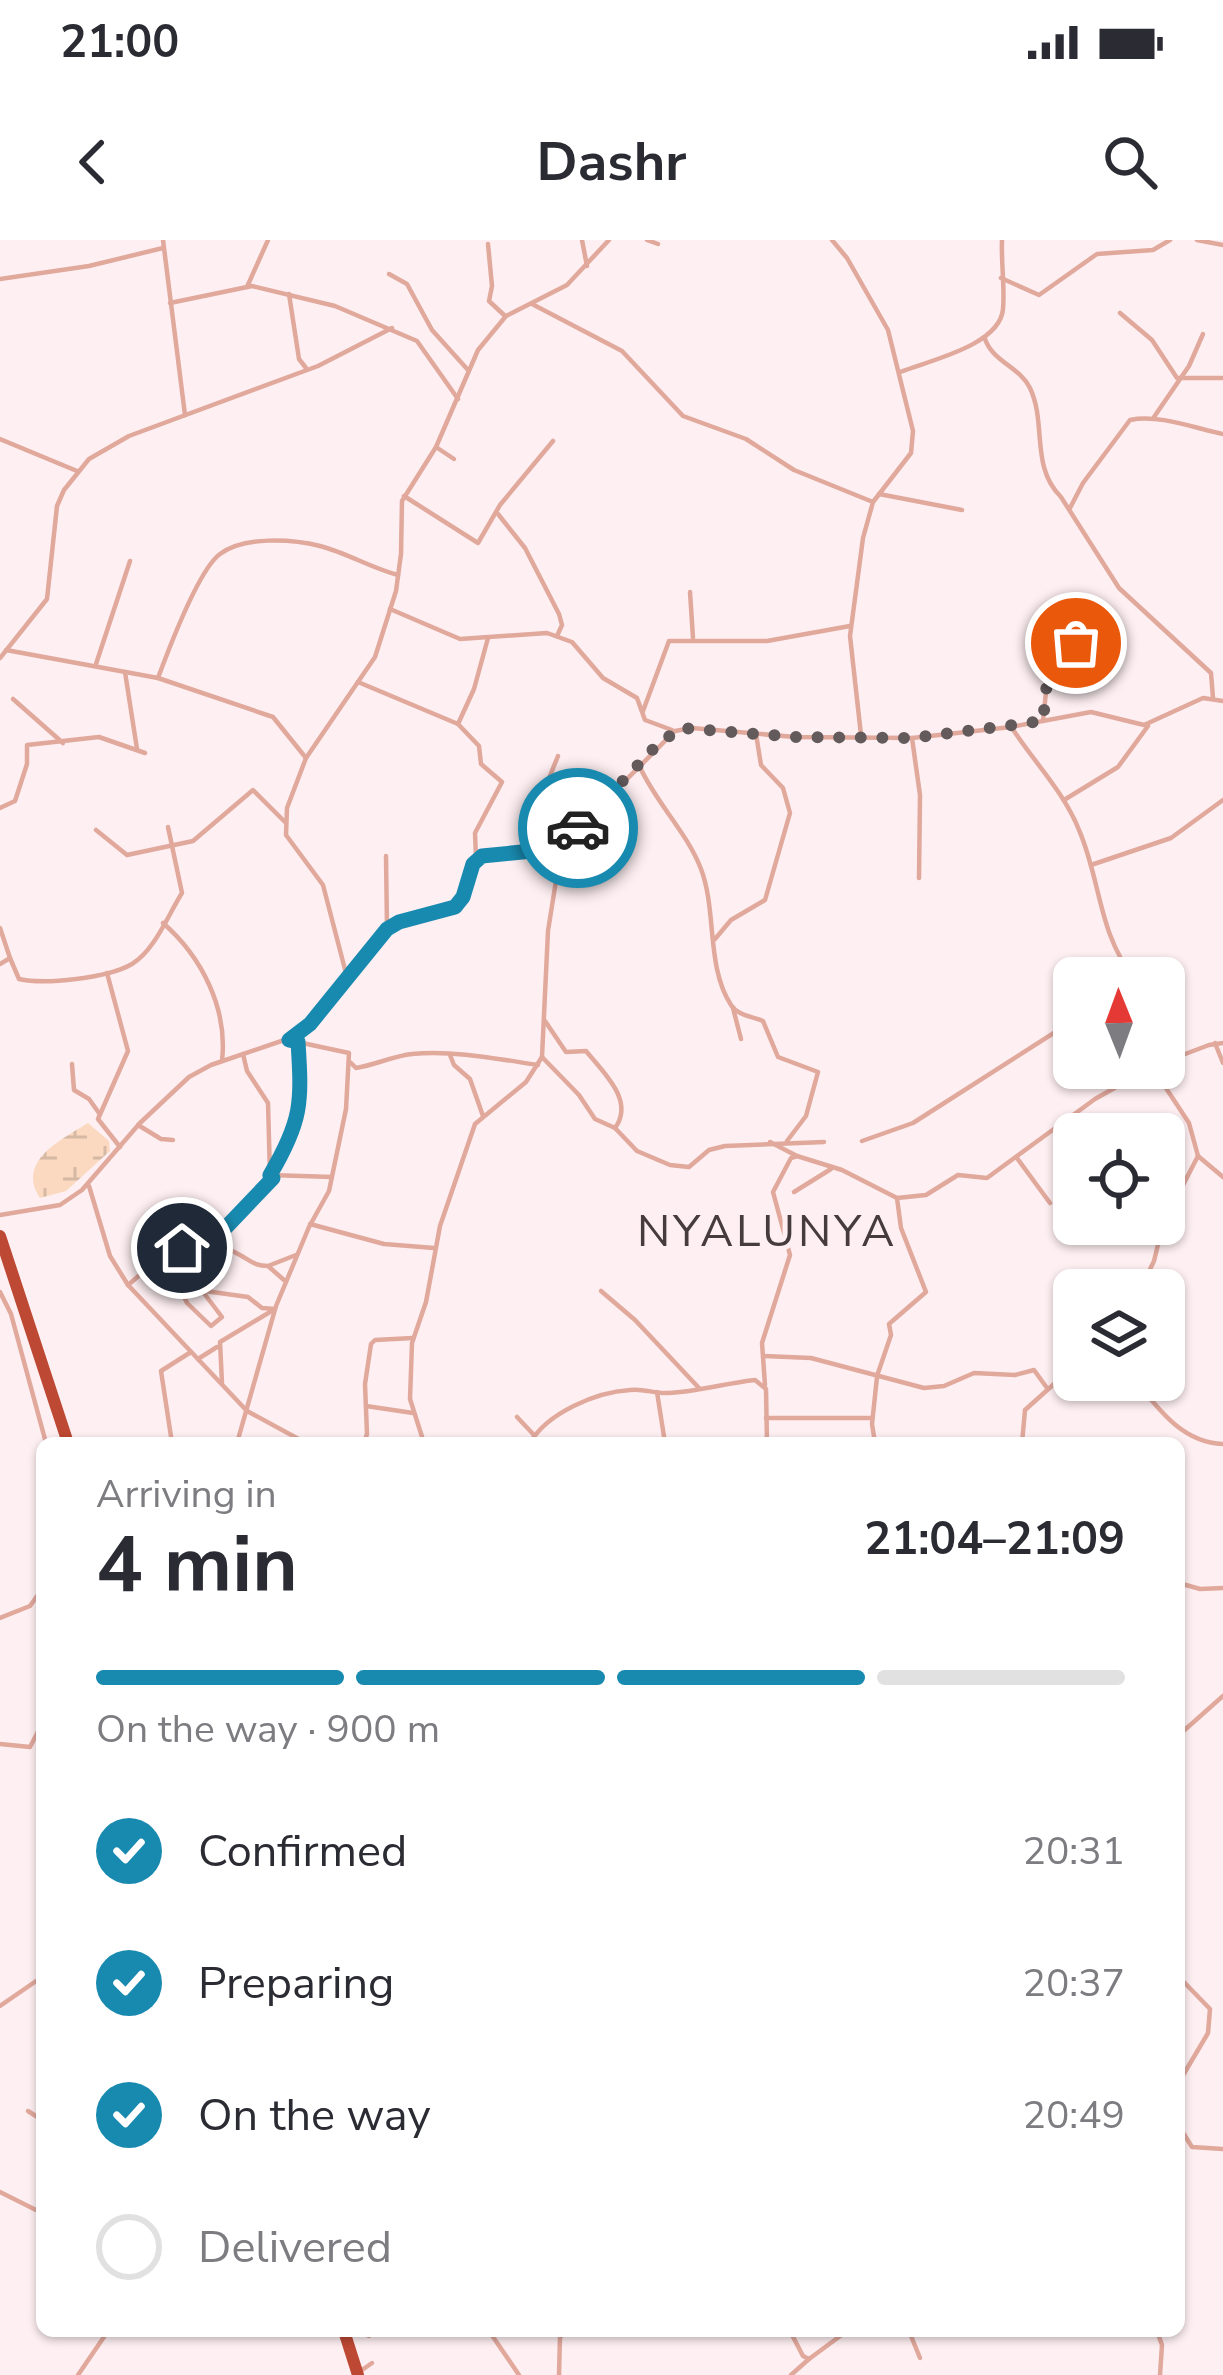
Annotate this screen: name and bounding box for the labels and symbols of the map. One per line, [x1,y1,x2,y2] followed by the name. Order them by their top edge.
[1025,592,1127,694] pin
[518,768,638,888] courier
[1053,957,1185,1089] north arrow
[131,1197,233,1299] pin
[637,1201,897,1262] district label: NYALUNYA

